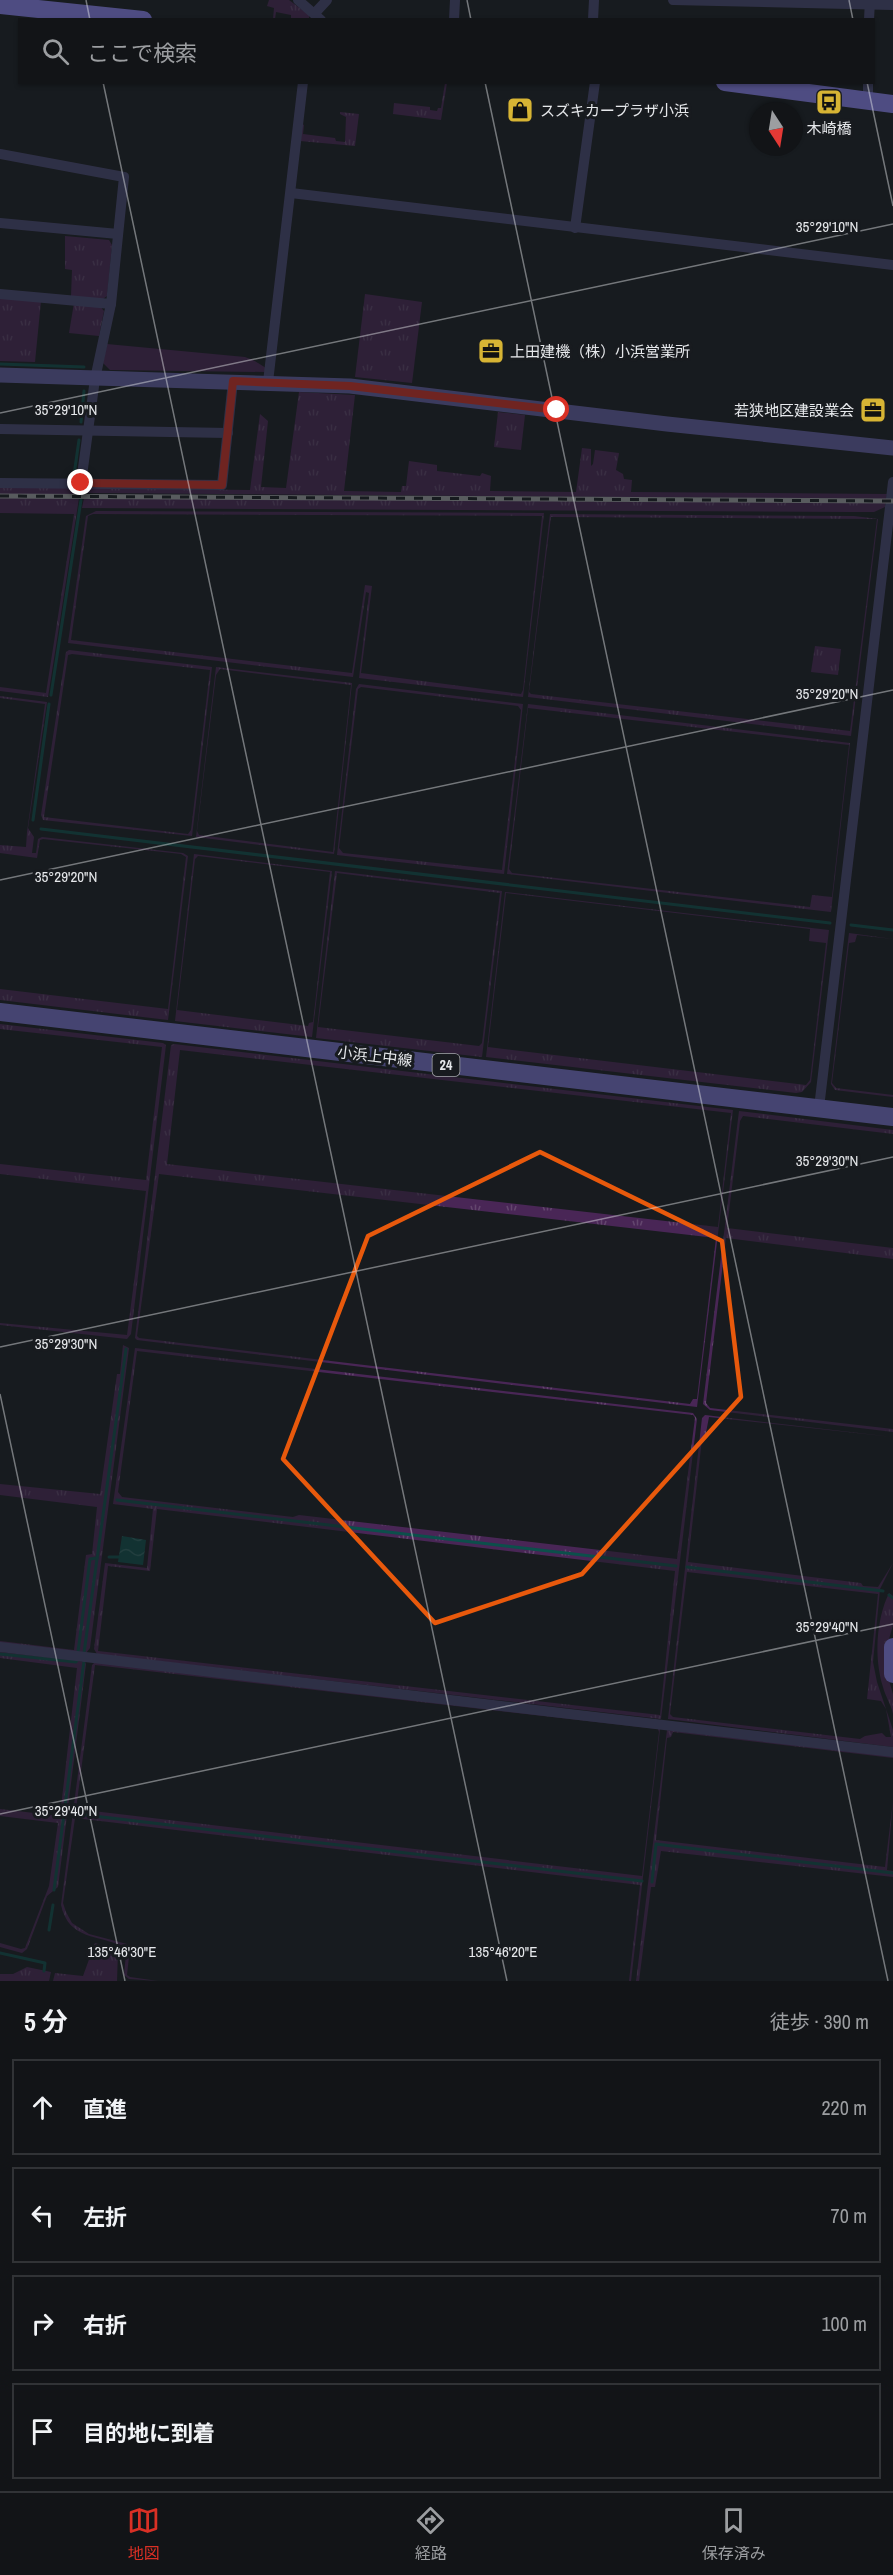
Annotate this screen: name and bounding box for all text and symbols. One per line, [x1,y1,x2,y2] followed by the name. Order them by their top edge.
[18,18,875,84] search box
[39,35,72,68] icon: search
[87,38,197,68] text: ここで検索
[814,87,844,117] bus stop icon: 木崎橋
[505,95,535,125] shop icon: スズキカープラザ小浜
[540,100,689,121] place label: スズキカープラザ小浜
[749,102,803,156] north arrow
[806,118,852,139] place label: 木崎橋
[796,216,858,237] text: 35°29'10"N
[476,336,506,366] office icon: 上田建機（株）小浜営業所
[510,341,690,362] place label: 上田建機（株）小浜営業所
[858,395,888,425] office icon: 若狭地区建設業会
[543,396,569,422] route start
[35,399,97,420] text: 35°29'10"N
[734,400,854,421] place label: 若狭地区建設業会
[67,469,93,495] route end
[796,683,858,704] text: 35°29'20"N
[35,866,97,887] text: 35°29'20"N
[336,1041,414,1071] street label: 小浜上中線
[432,1054,460,1076] road number: 24
[796,1150,858,1171] text: 35°29'30"N
[35,1333,97,1354] text: 35°29'30"N
[796,1616,858,1637] text: 35°29'40"N
[35,1800,97,1821] text: 35°29'40"N
[88,1941,156,1962] text: 135°46'30"E
[469,1941,537,1962] text: 135°46'20"E
[24,2004,68,2039] text: 5 分
[770,2008,869,2035] text: 徒歩 · 390 m
[26,2091,59,2124] icon: ahead
[83,2094,127,2124] text: 直進
[821,2094,867,2121] text: 220 m
[26,2199,59,2232] icon: left
[83,2202,127,2232] text: 左折
[831,2202,867,2229] text: 70 m
[26,2307,59,2340] icon: right
[83,2310,127,2340] text: 右折
[821,2310,867,2337] text: 100 m
[26,2415,59,2448] icon: arrive
[83,2418,215,2448] text: 目的地に到着
[127,2504,160,2564] tab: 地図
[414,2504,447,2564] tab: 経路
[702,2504,766,2564] tab: 保存済み

